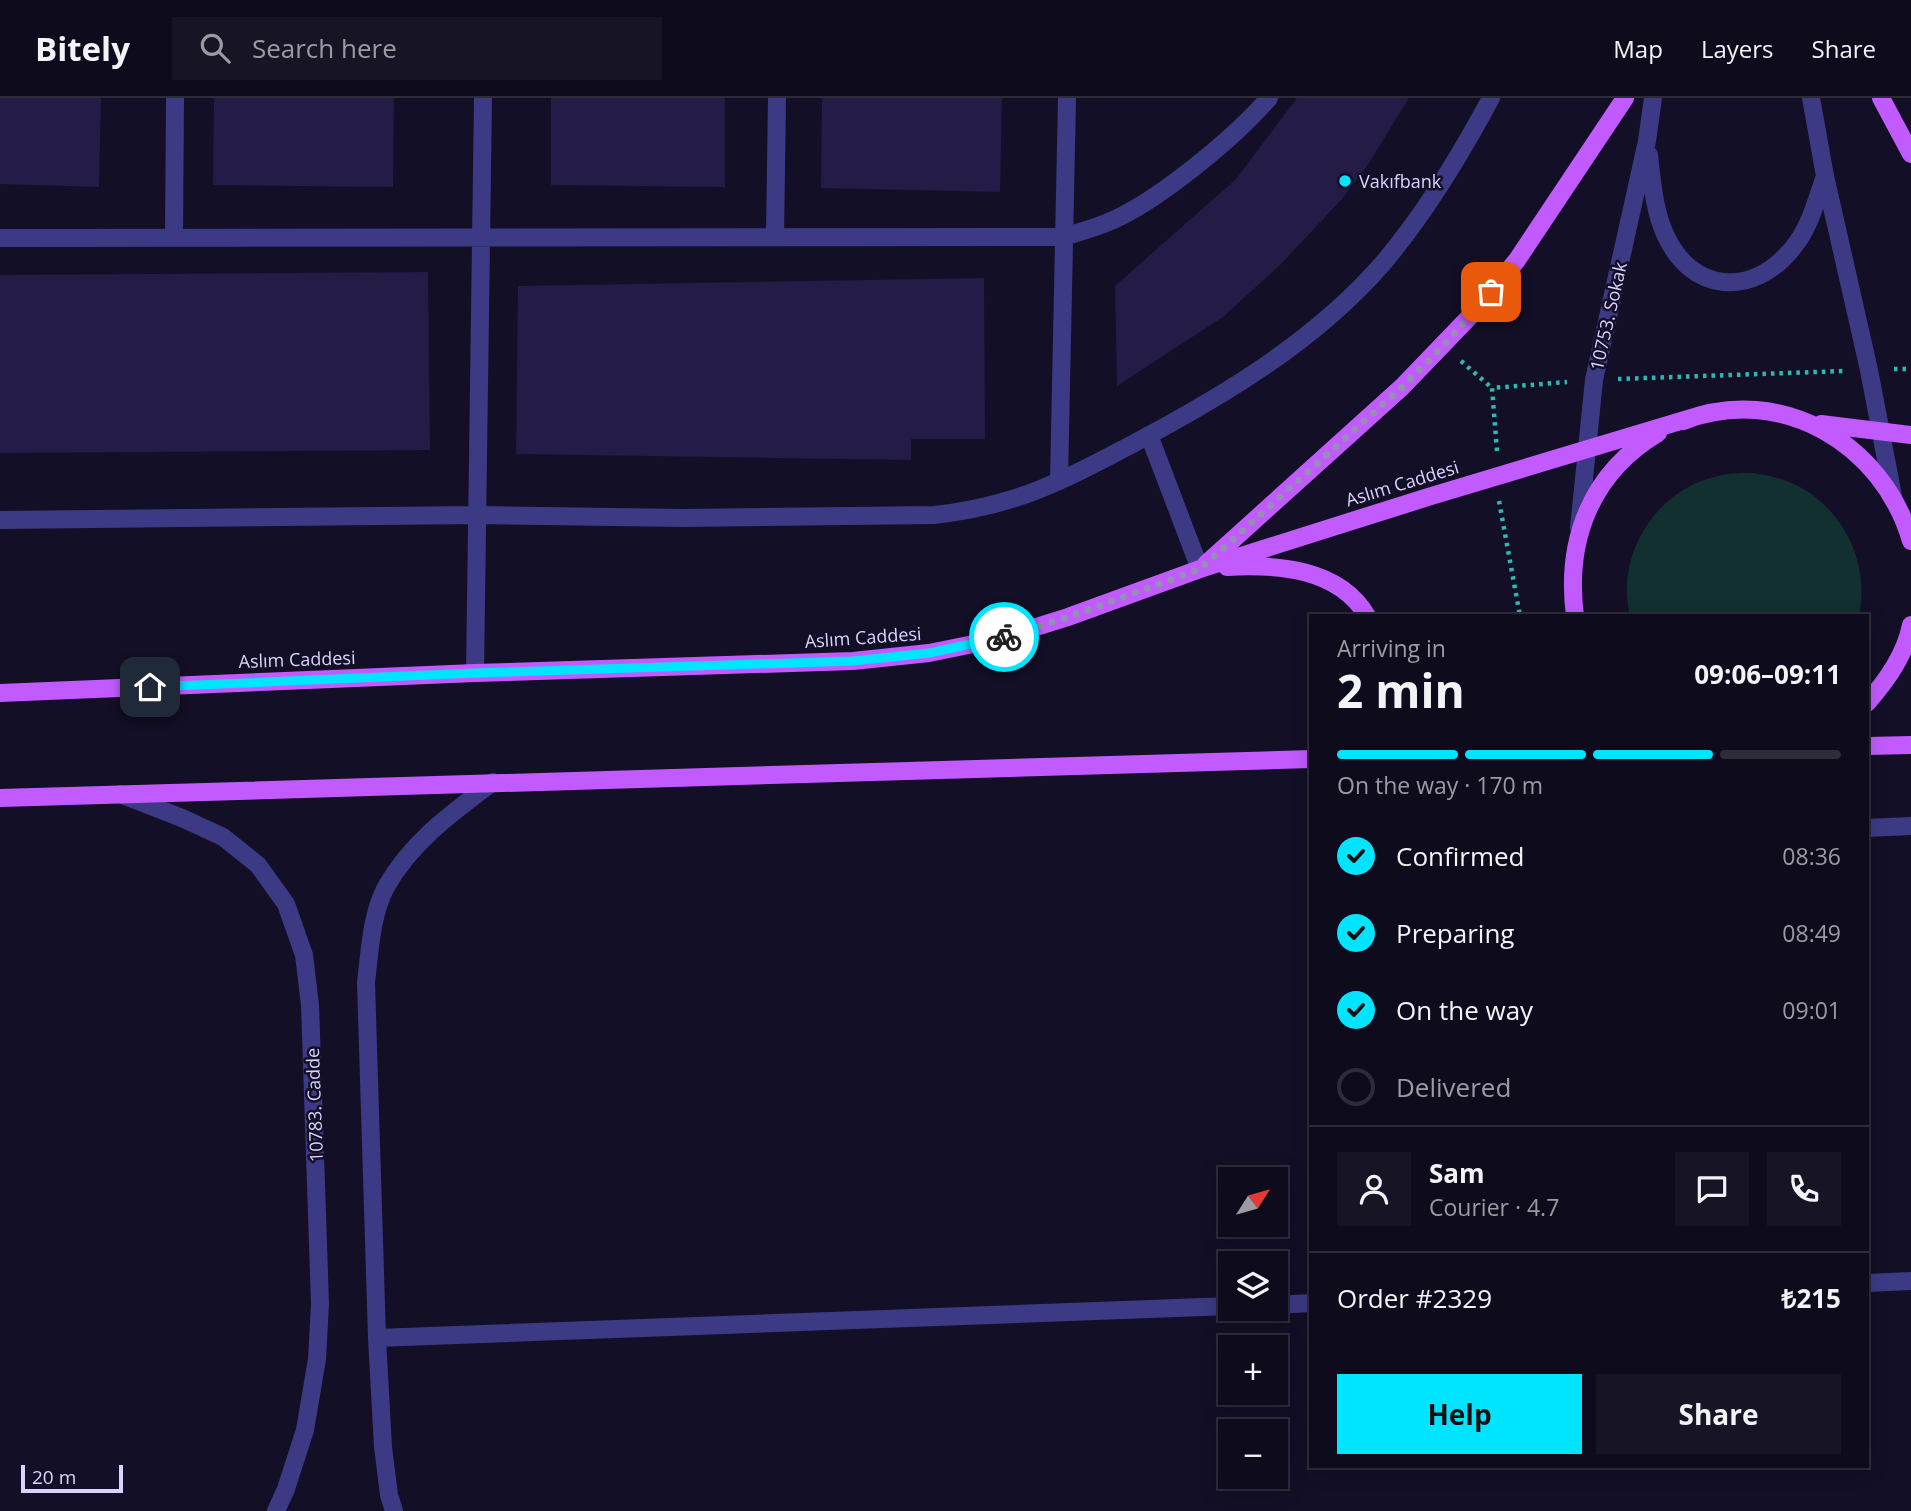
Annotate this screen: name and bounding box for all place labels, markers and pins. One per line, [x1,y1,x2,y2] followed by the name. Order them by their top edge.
[1359,169,1442,193] place label: Vakıfbank
[1337,173,1353,189] marker: Vakıfbank
[1461,262,1521,322] pin
[120,657,180,717] pin

